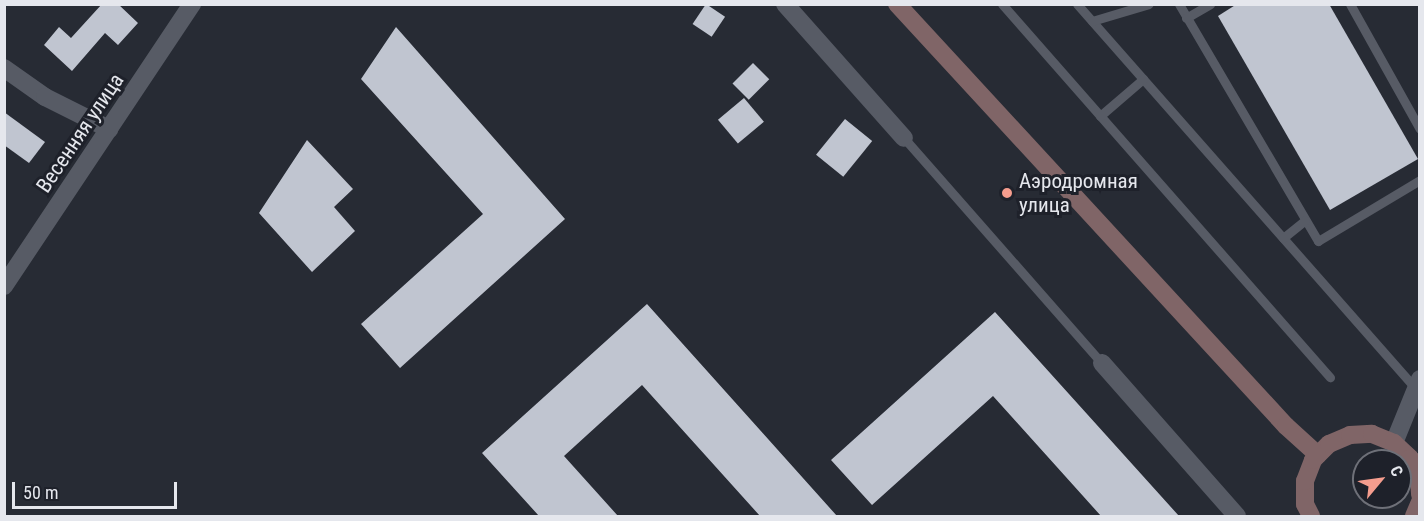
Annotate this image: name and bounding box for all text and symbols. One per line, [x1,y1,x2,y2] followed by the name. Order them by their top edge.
[31,69,129,197] street label: Весенняя улица
[1019,168,1138,218] place label: Аэродромная улица
[1000,186,1014,200] marker: Аэродромная улица
[1352,449,1412,509] north arrow
[1386,462,1407,480] text: С
[15,470,180,508] scale bar
[23,482,58,503] text: 50 m

